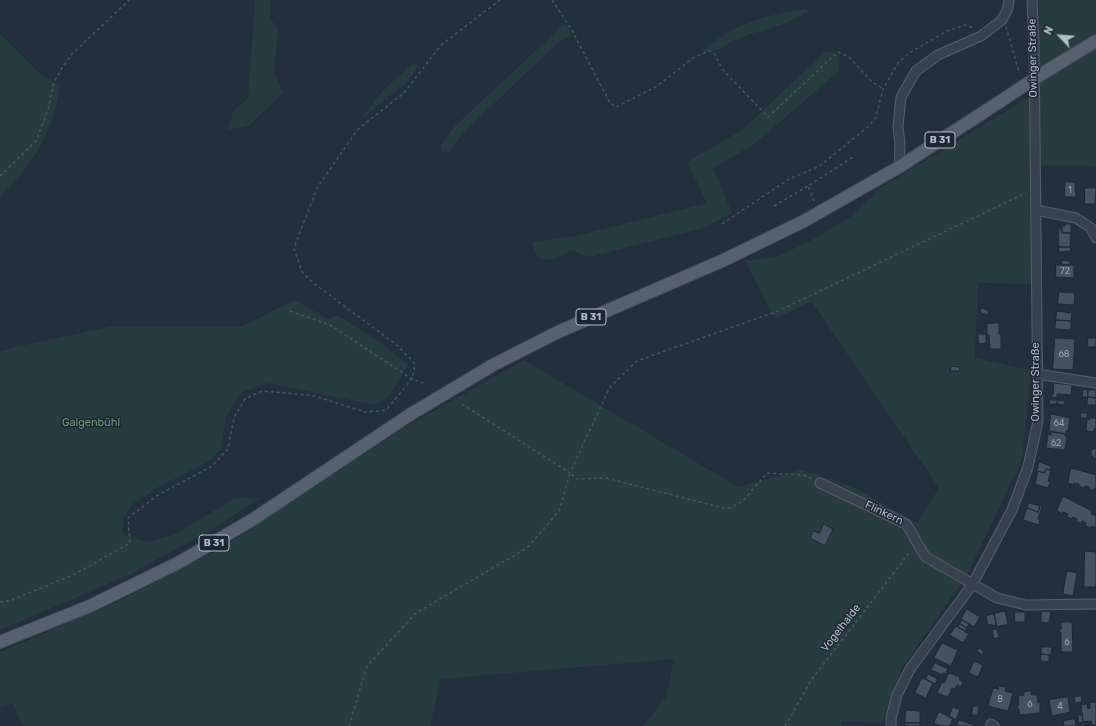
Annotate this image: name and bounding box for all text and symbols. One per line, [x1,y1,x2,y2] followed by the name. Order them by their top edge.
[1040,16,1080,56] north arrow
[1026,18,1040,98] street label: Owinger Straße
[1041,24,1056,37] text: N
[925,132,955,148] road number: B 31
[1068,185,1072,195] house number: 1
[1060,266,1070,276] house number: 72
[576,309,606,325] road number: B 31
[1029,342,1043,422] street label: Owinger Straße
[1058,349,1070,359] house number: 68
[62,416,120,430] park label: Galgenbühl
[1053,418,1065,428] house number: 64
[1051,438,1061,448] house number: 62
[863,498,905,528] street label: Flinkern
[199,535,229,551] road number: B 31
[818,602,864,654] street label: Vogelhalde
[1064,637,1070,647] house number: 6
[997,694,1003,704] house number: 8
[1027,699,1033,709] house number: 6
[1057,701,1063,711] house number: 4

